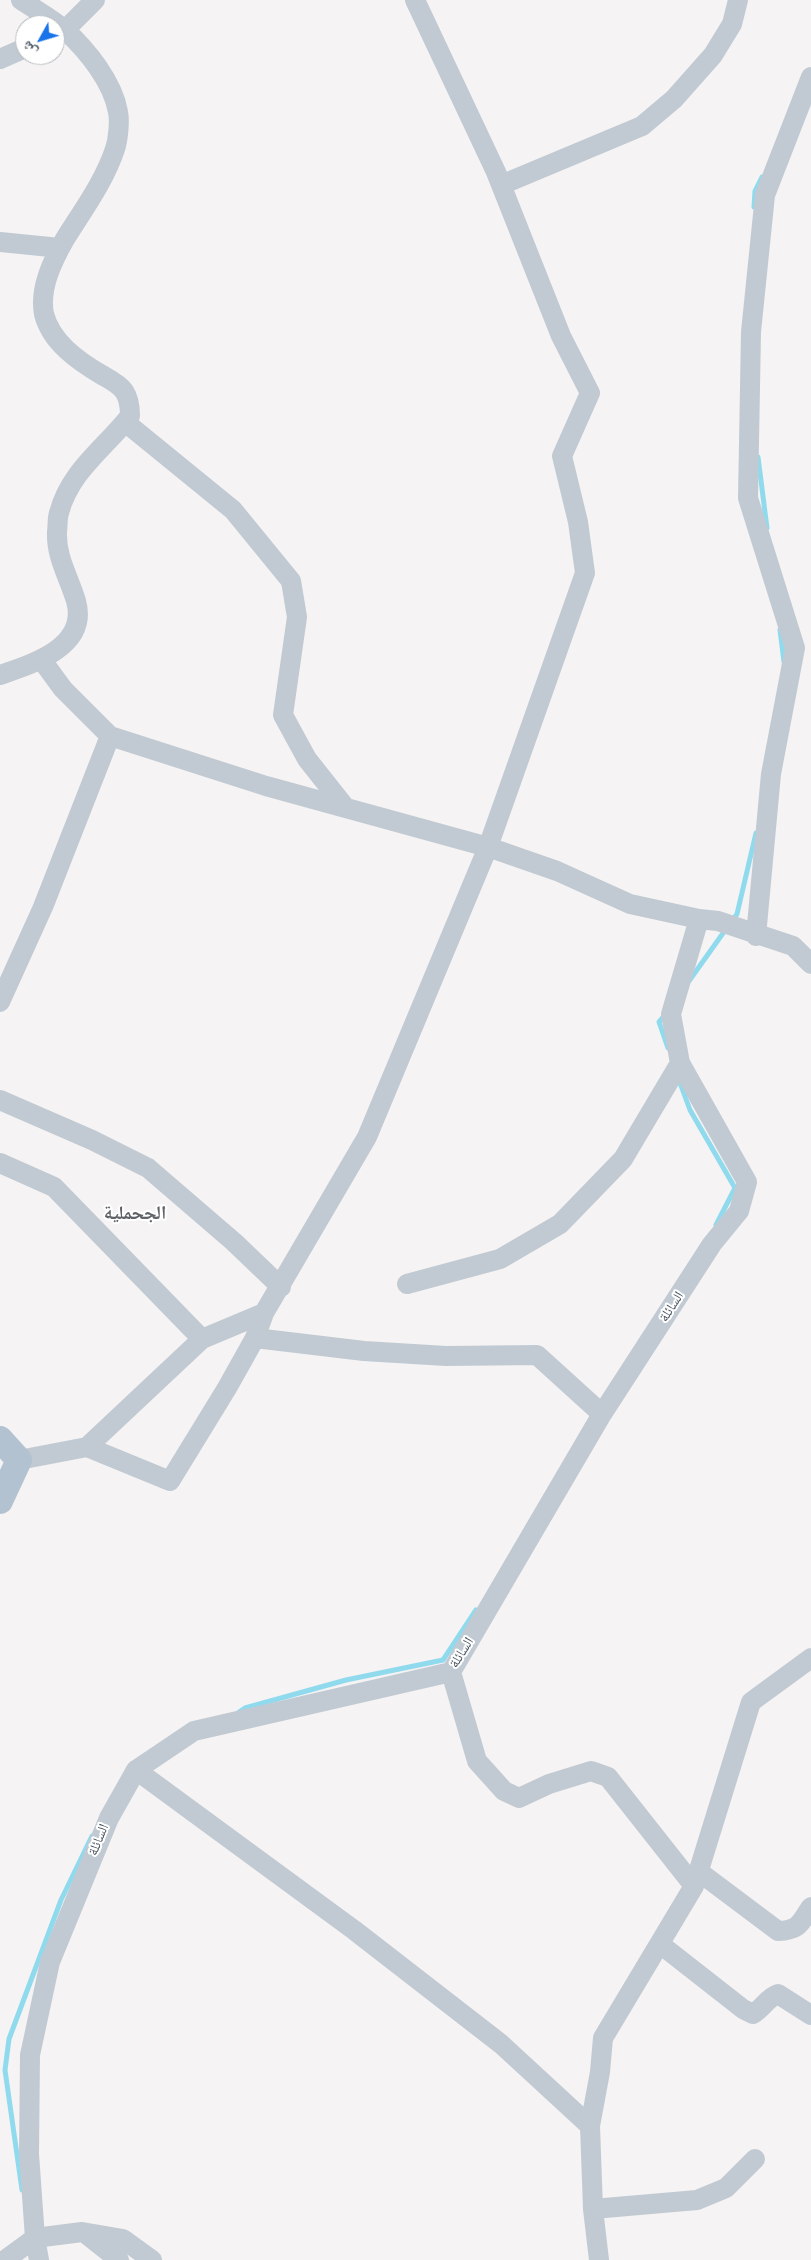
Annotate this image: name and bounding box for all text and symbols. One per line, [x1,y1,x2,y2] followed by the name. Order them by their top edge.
[15,15,65,65] north arrow
[18,38,40,60] text: ش
[104,1203,166,1225] district label: الجحملية
[656,1289,688,1325] street label: السائلة
[446,1635,478,1671] street label: السائلة
[85,1822,113,1858] street label: السائلة

